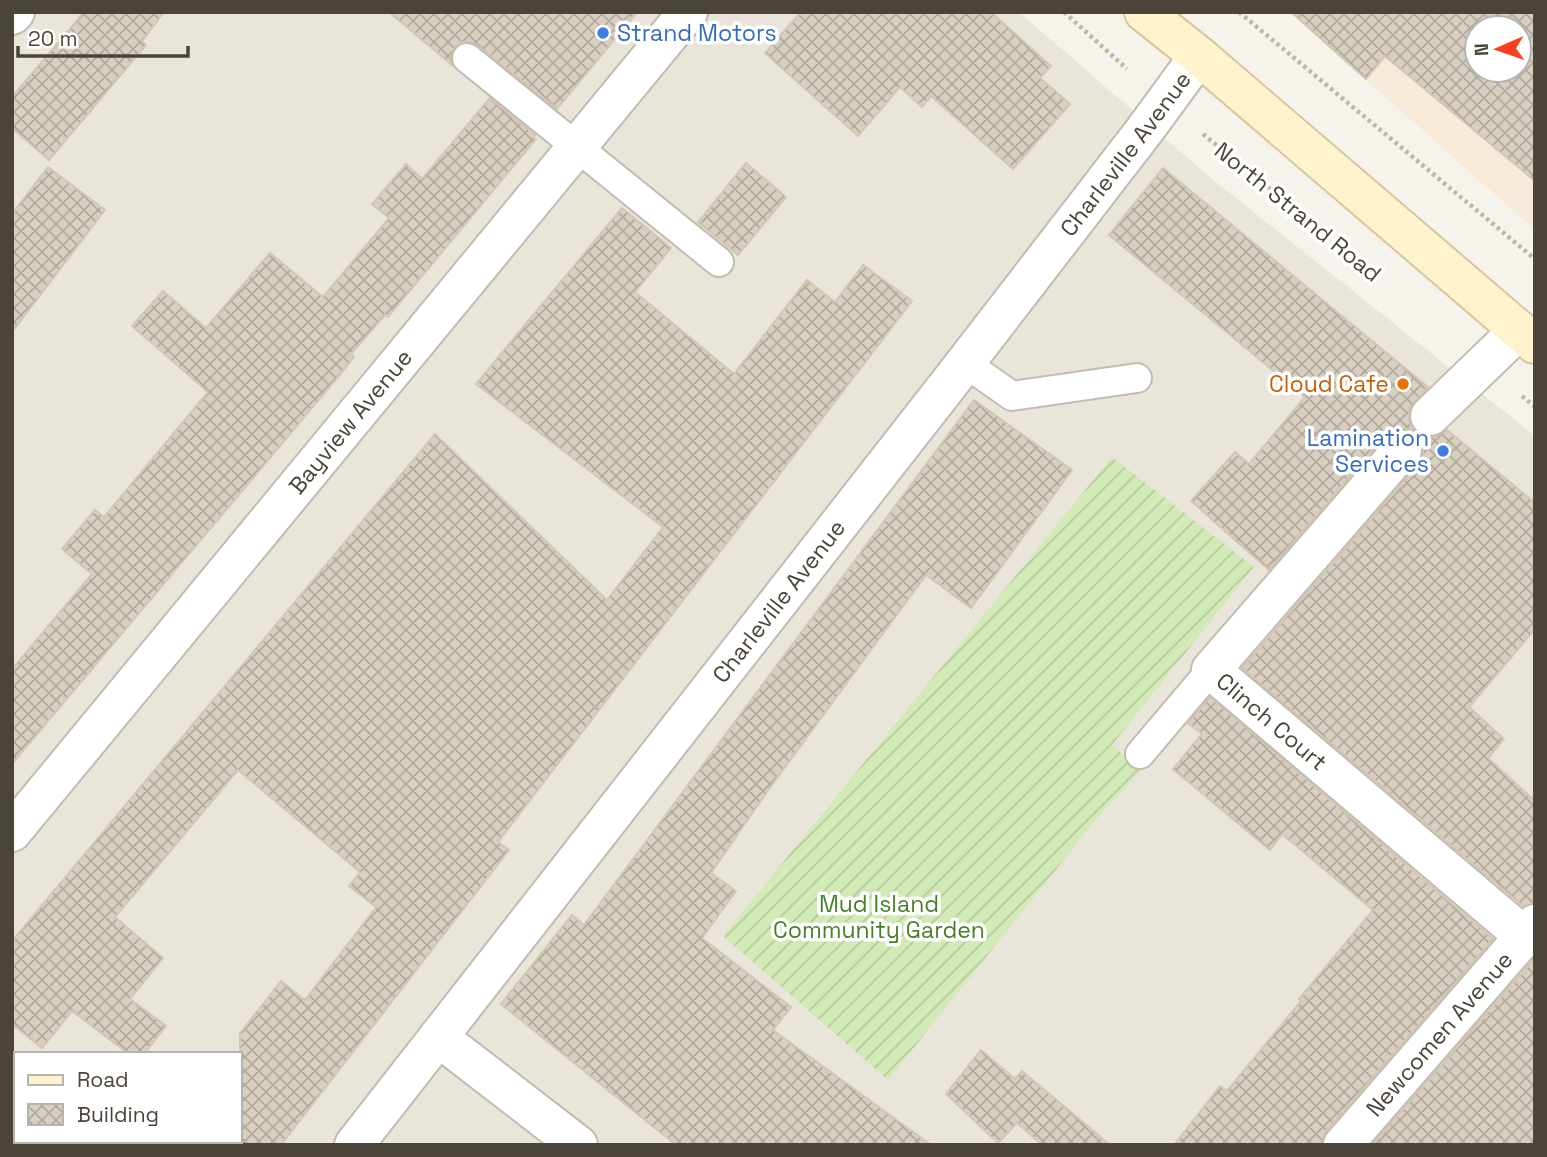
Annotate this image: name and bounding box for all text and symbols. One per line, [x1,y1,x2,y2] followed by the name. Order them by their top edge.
[18,14,187,58] scale bar
[1463,14,1533,84] north arrow
[617,18,777,48] place label: Strand Motors
[28,25,78,52] text: 20 m
[595,25,611,41] marker: Strand Motors
[1469,43,1494,56] text: N
[1053,65,1198,242] street label: Charleville Avenue
[1208,135,1388,289] street label: North Strand Road
[282,343,419,500] street label: Bayview Avenue
[1269,369,1389,399] place label: Cloud Cafe
[1395,376,1411,392] marker: Cloud Cafe
[1307,423,1429,479] place label: Lamination Services
[1435,443,1451,459] marker: Lamination Services
[706,513,852,689] street label: Charleville Avenue
[1210,666,1333,777] street label: Clinch Court
[773,889,985,945] park label: Mud Island Community Garden
[1359,945,1519,1123] street label: Newcomen Avenue
[14,1052,242,1143] legend
[77,1066,129,1093] text: Road
[77,1101,159,1128] text: Building

